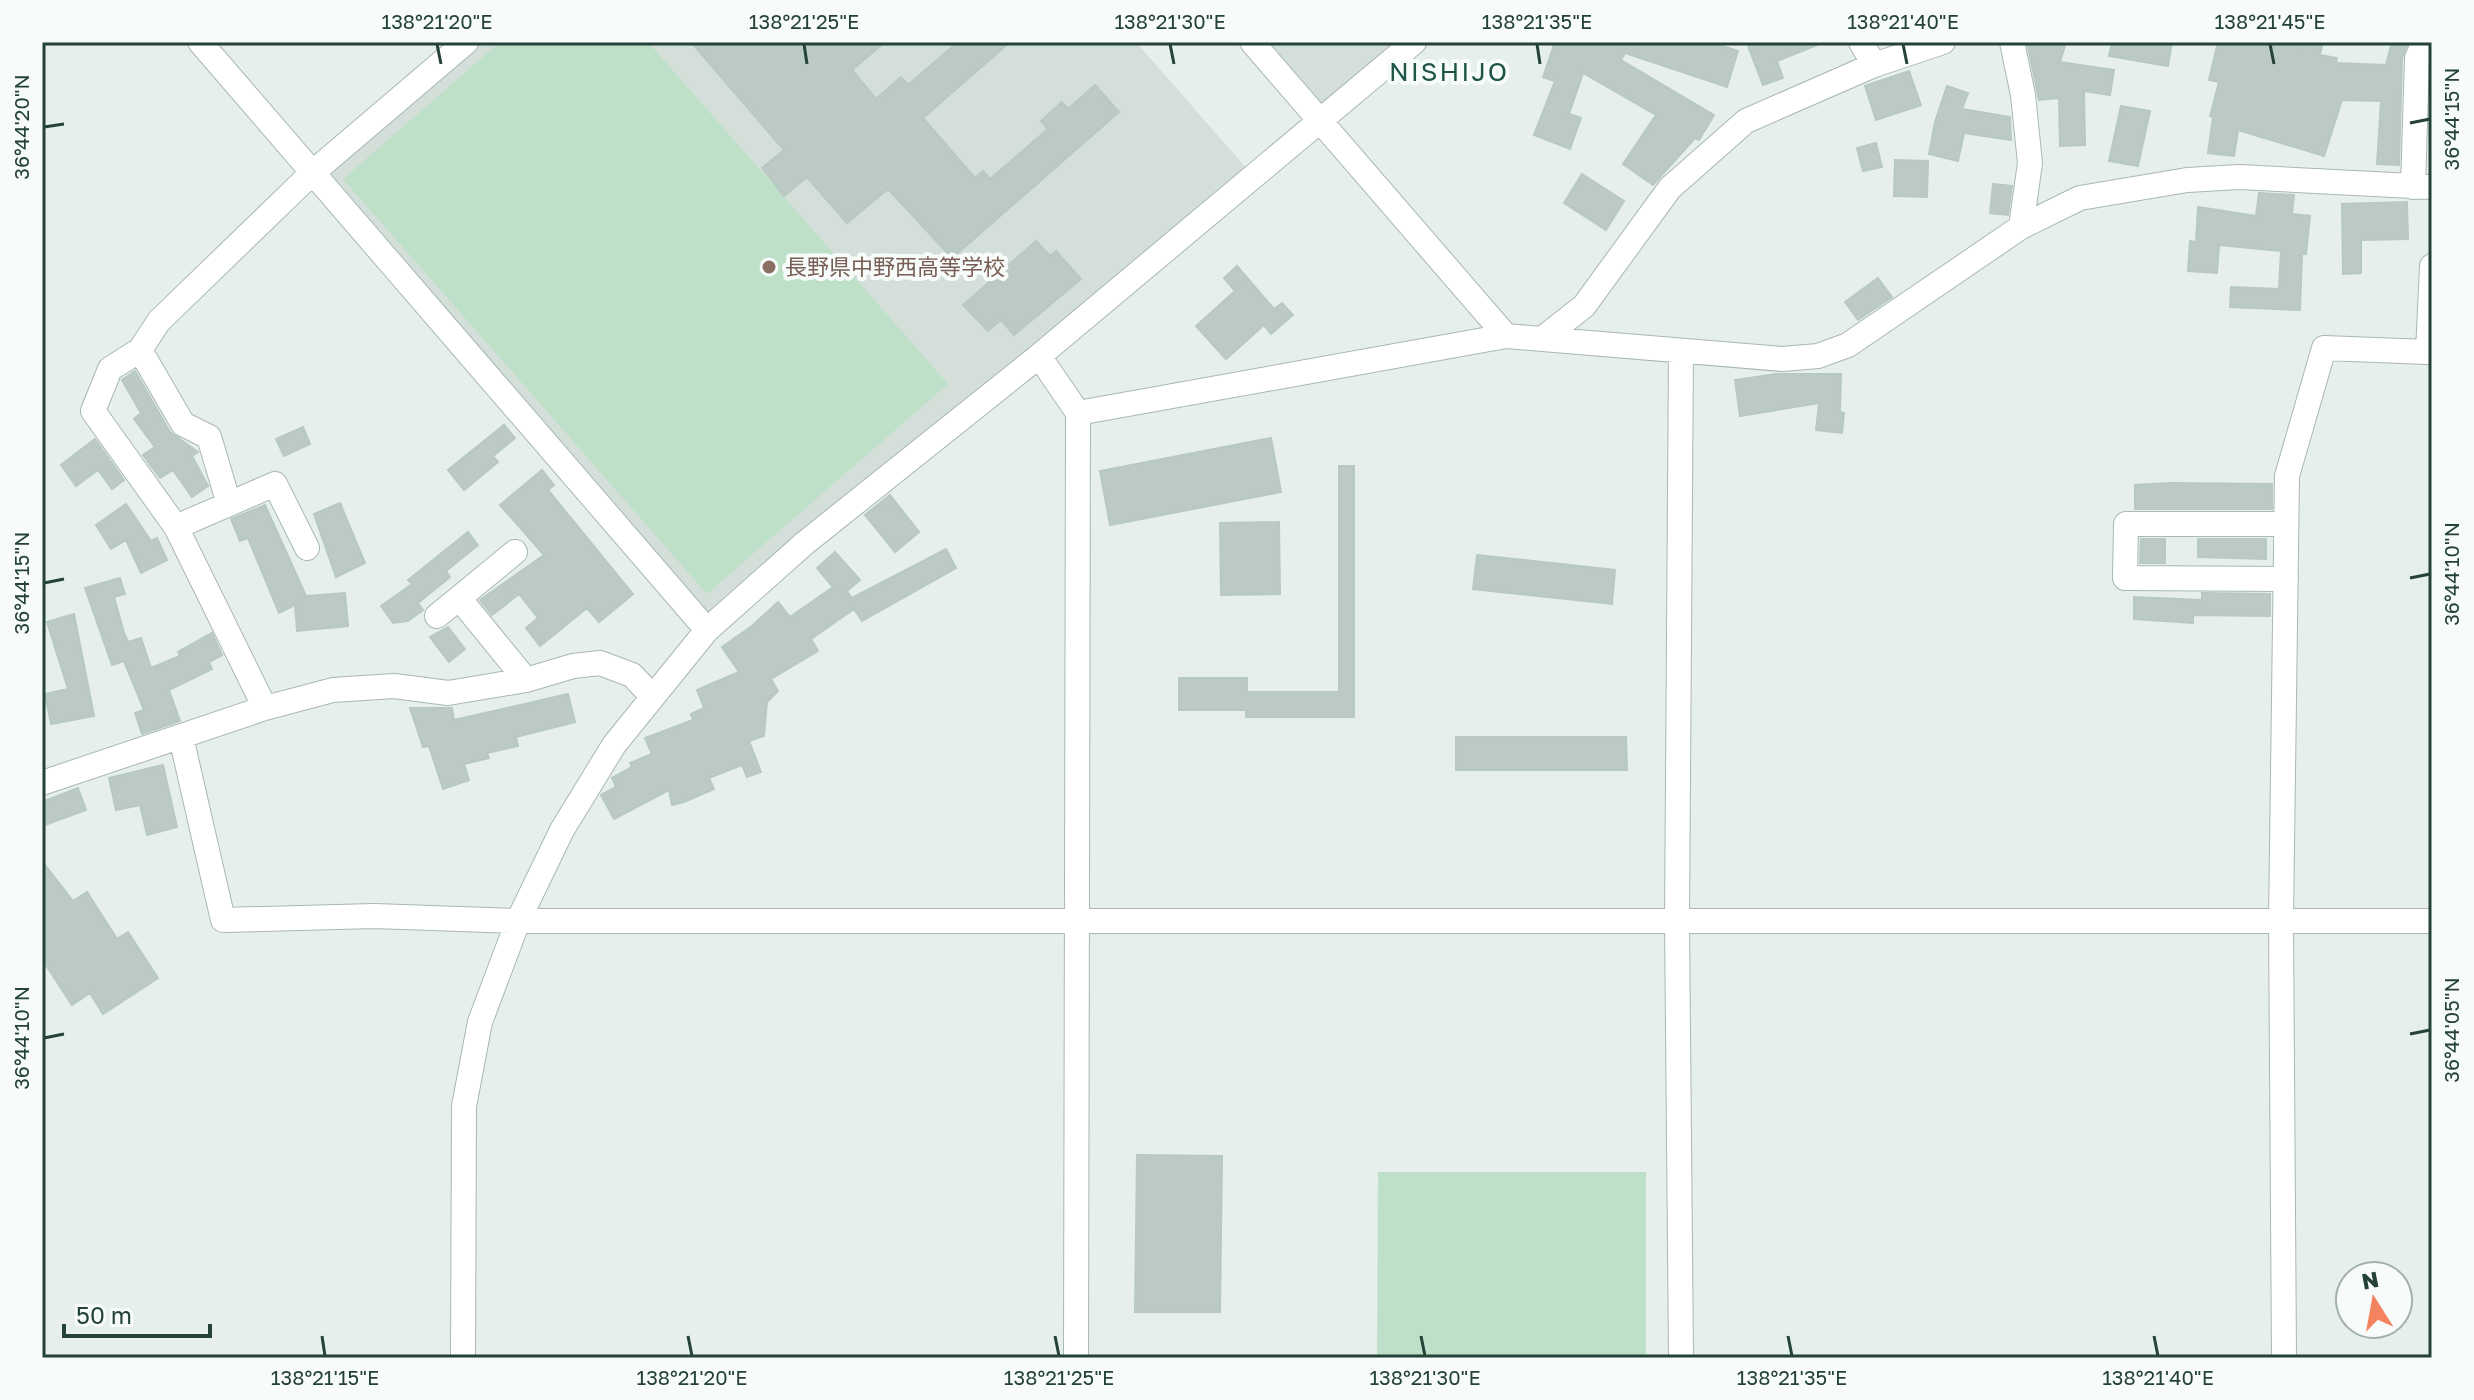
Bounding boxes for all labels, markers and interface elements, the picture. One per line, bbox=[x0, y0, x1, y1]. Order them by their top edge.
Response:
text: 138°21'20"E bbox=[381, 9, 493, 33]
text: 138°21'25"E bbox=[749, 9, 859, 33]
text: 138°21'30"E bbox=[1114, 9, 1226, 33]
text: 138°21'35"E bbox=[1482, 9, 1592, 33]
text: 138°21'40"E bbox=[1847, 9, 1959, 33]
text: 138°21'45"E bbox=[2215, 9, 2325, 33]
district label: NISHIJO bbox=[1389, 56, 1509, 87]
text: 36°44'15"N bbox=[2439, 68, 2463, 170]
text: 36°44'20"N bbox=[9, 74, 33, 180]
place label: 長野県中野西高等学校 bbox=[785, 253, 1005, 280]
marker: 長野県中野西高等学校 bbox=[760, 258, 778, 276]
text: 36°44'10"N bbox=[2439, 522, 2463, 626]
text: 36°44'15"N bbox=[9, 532, 33, 634]
text: 36°44'05"N bbox=[2439, 977, 2463, 1083]
text: 36°44'10"N bbox=[9, 986, 33, 1090]
north arrow bbox=[2334, 1260, 2414, 1340]
text: N bbox=[2359, 1265, 2381, 1295]
scale bar bbox=[64, 1288, 210, 1338]
text: 50 m bbox=[76, 1300, 132, 1329]
text: 138°21'15"E bbox=[271, 1365, 379, 1389]
text: 138°21'20"E bbox=[636, 1365, 748, 1389]
text: 138°21'25"E bbox=[1004, 1365, 1114, 1389]
text: 138°21'30"E bbox=[1369, 1365, 1481, 1389]
text: 138°21'35"E bbox=[1737, 1365, 1847, 1389]
text: 138°21'40"E bbox=[2102, 1365, 2214, 1389]

